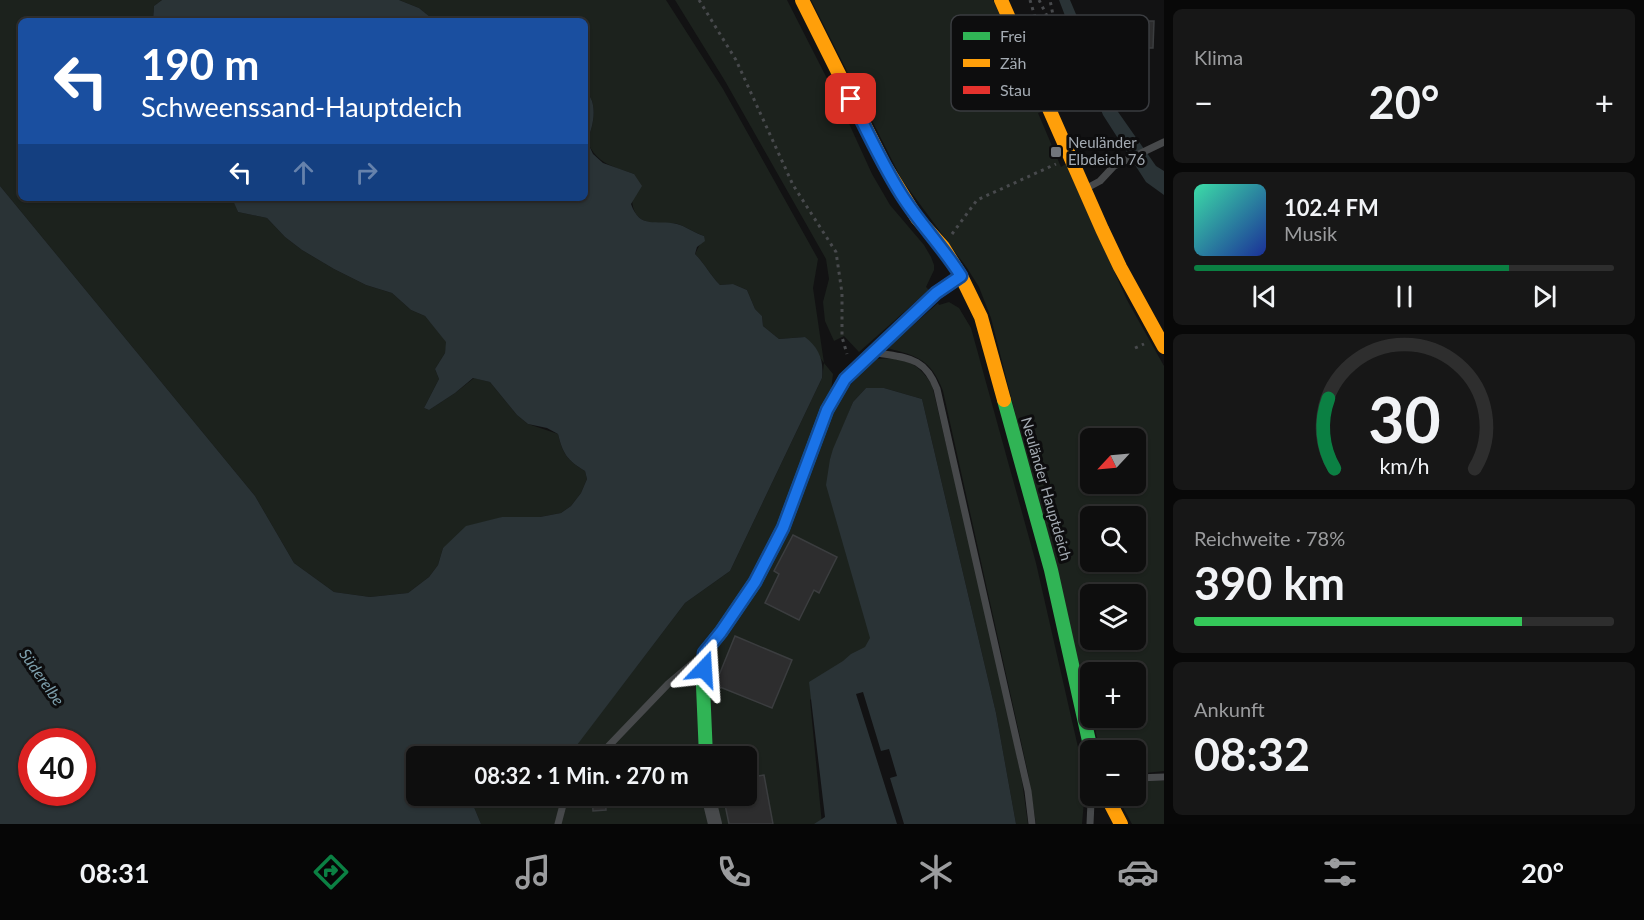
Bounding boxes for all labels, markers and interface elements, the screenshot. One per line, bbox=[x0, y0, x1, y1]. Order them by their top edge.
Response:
legend bbox=[951, 15, 1149, 111]
text: Frei bbox=[1000, 26, 1026, 45]
text: 190 m bbox=[141, 39, 259, 89]
icon: left bbox=[42, 42, 120, 120]
text: Klima bbox=[1194, 45, 1243, 69]
text: Zäh bbox=[1000, 53, 1026, 72]
pin bbox=[825, 73, 876, 124]
text: 20° bbox=[1369, 75, 1439, 129]
text: Stau bbox=[1000, 80, 1031, 99]
icon: arrive bbox=[834, 82, 867, 115]
text: − bbox=[1194, 82, 1213, 122]
text: + bbox=[1595, 82, 1614, 122]
text: Schweenssand-Hauptdeich bbox=[141, 90, 462, 123]
place label: Neuländer Elbdeich 76 bbox=[1068, 133, 1146, 168]
marker: Neuländer Elbdeich 76 bbox=[1049, 145, 1063, 159]
icon: left bbox=[224, 156, 257, 189]
icon: ahead bbox=[287, 156, 320, 189]
icon: right bbox=[350, 156, 383, 189]
text: 102.4 FM bbox=[1284, 194, 1379, 221]
text: Musik bbox=[1284, 221, 1337, 245]
icon: previous bbox=[1248, 280, 1281, 313]
icon: pause bbox=[1388, 280, 1421, 313]
icon: next bbox=[1528, 280, 1561, 313]
text: 30 bbox=[1368, 381, 1440, 456]
street label: Neuländer Hauptdeich bbox=[1018, 415, 1076, 563]
north arrow bbox=[1080, 428, 1146, 494]
map controls bbox=[1080, 428, 1146, 806]
text: km/h bbox=[1379, 453, 1429, 479]
button: search bbox=[1080, 506, 1146, 572]
text: Reichweite · 78% bbox=[1194, 526, 1345, 550]
text: 390 km bbox=[1194, 556, 1345, 610]
button: layers bbox=[1080, 584, 1146, 650]
position arrow bbox=[672, 637, 736, 701]
water label: Süderelbe bbox=[16, 645, 69, 709]
button: + bbox=[1080, 662, 1146, 728]
text: Ankunft bbox=[1194, 697, 1265, 721]
text: 08:32 bbox=[1194, 727, 1310, 781]
speed limit sign: 40 bbox=[18, 728, 96, 806]
button: − bbox=[1080, 740, 1146, 806]
text: 08:32 · 1 Min. · 270 m bbox=[474, 762, 689, 789]
icon: directions bbox=[310, 851, 352, 893]
icon: music bbox=[512, 851, 554, 893]
icon: phone bbox=[713, 851, 755, 893]
icon: climate bbox=[915, 851, 957, 893]
icon: car bbox=[1117, 851, 1159, 893]
icon: filters bbox=[1319, 851, 1361, 893]
text: 08:31 bbox=[80, 856, 150, 889]
text: 20° bbox=[1521, 856, 1564, 889]

